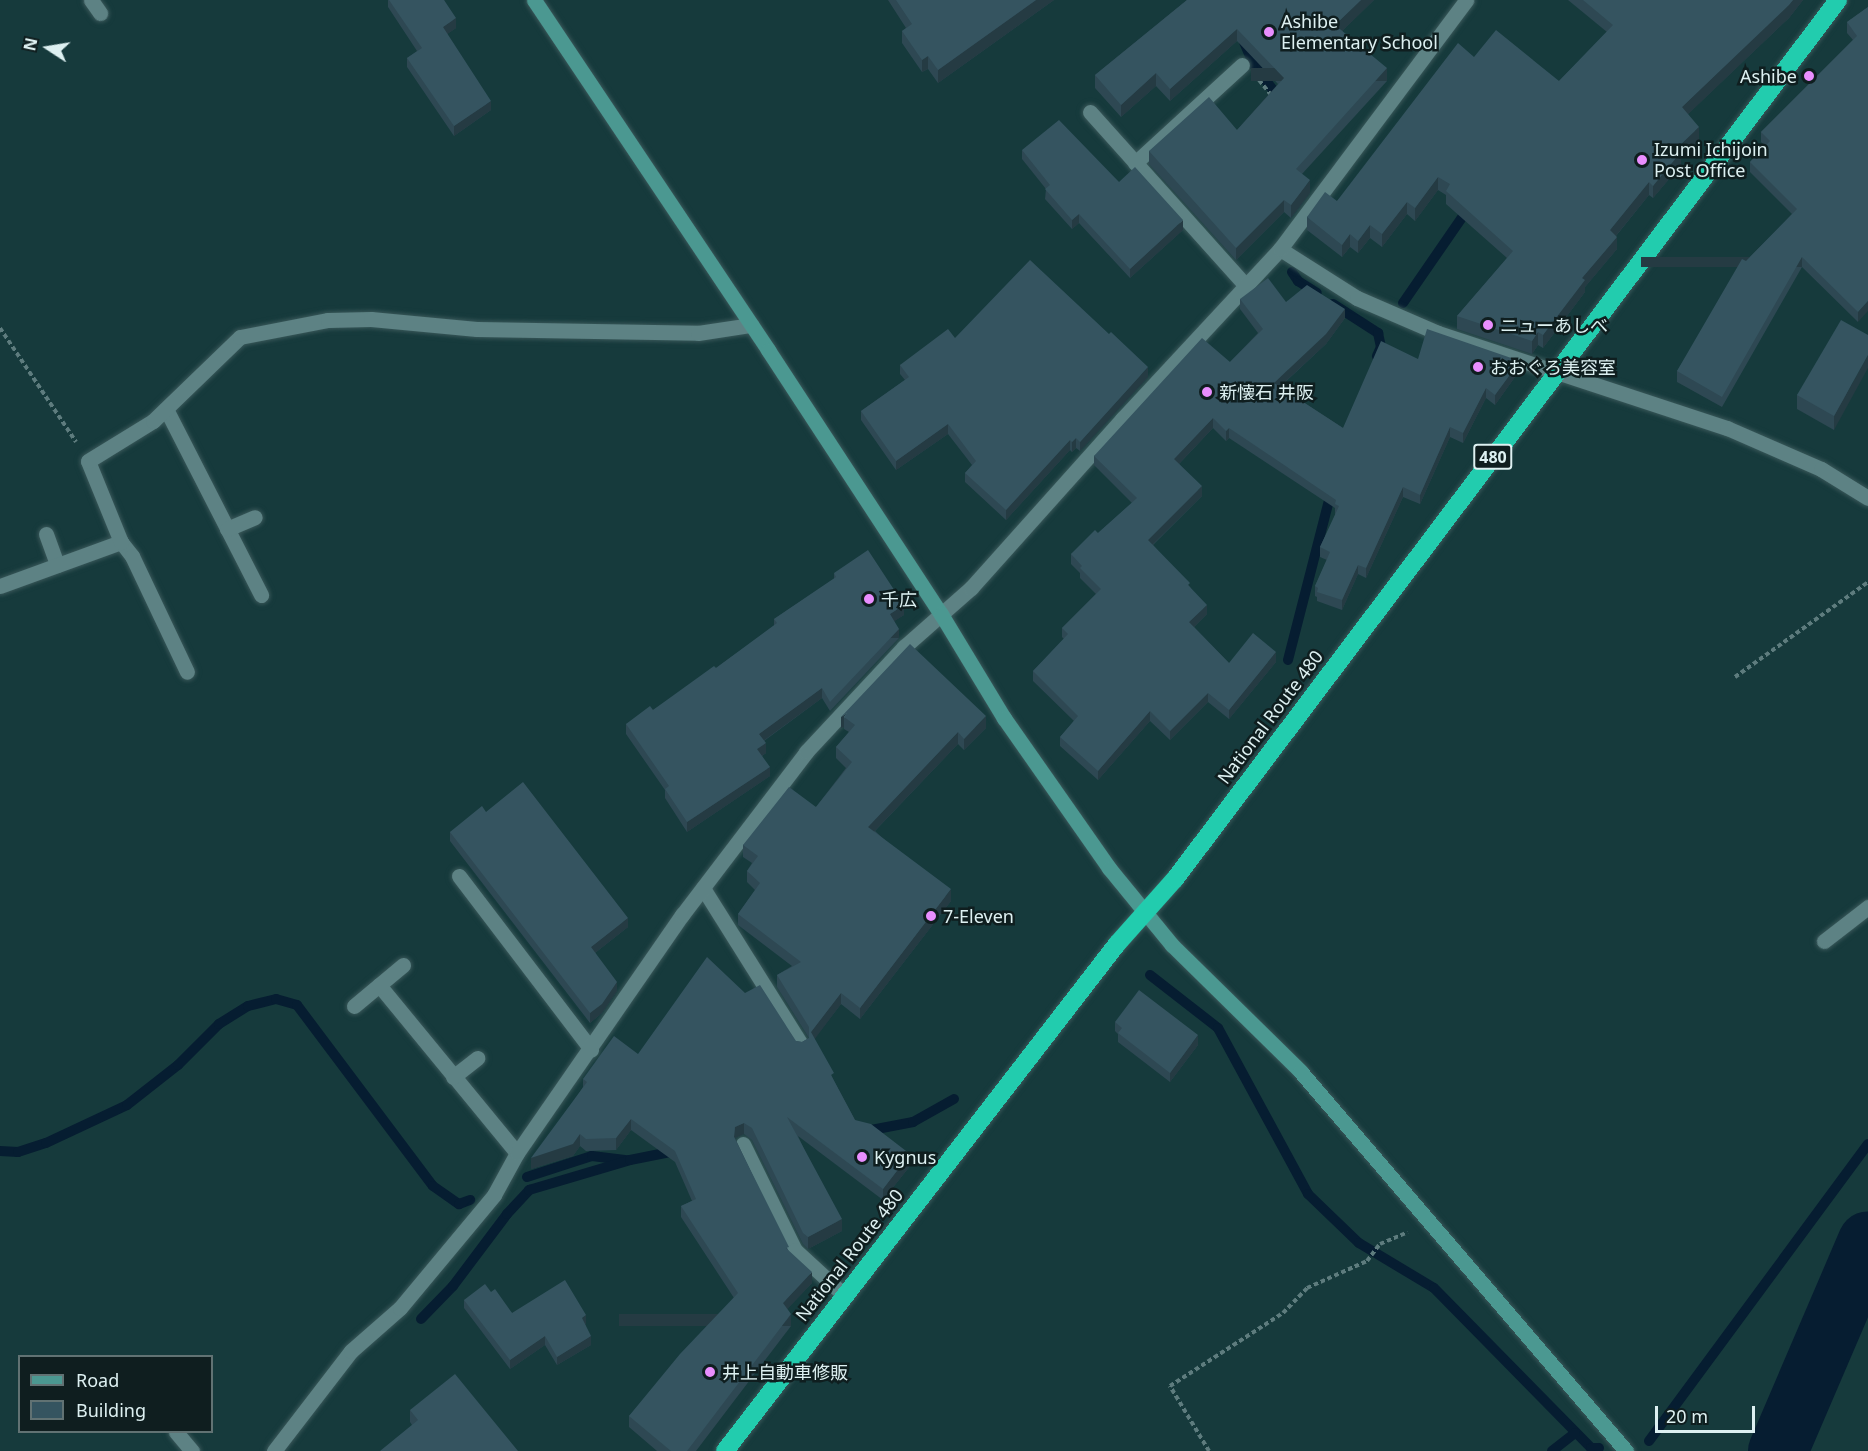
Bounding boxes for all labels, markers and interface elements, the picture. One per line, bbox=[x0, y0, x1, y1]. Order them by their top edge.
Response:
place label: Ashibe Elementary School bbox=[1281, 11, 1438, 54]
north arrow bbox=[18, 18, 78, 78]
marker: Ashibe Elementary School bbox=[1262, 25, 1276, 39]
text: N bbox=[18, 36, 43, 53]
place label: Ashibe bbox=[1740, 65, 1797, 87]
marker: Ashibe bbox=[1802, 69, 1816, 83]
place label: Izumi Ichijoin Post Office bbox=[1654, 139, 1768, 182]
marker: Izumi Ichijoin Post Office bbox=[1635, 153, 1649, 167]
place label: ニューあしべ bbox=[1500, 314, 1608, 336]
marker: ニューあしべ bbox=[1481, 318, 1495, 332]
place label: おおぐろ美容室 bbox=[1490, 356, 1616, 378]
marker: おおぐろ美容室 bbox=[1471, 360, 1485, 374]
place label: 新懐石 井阪 bbox=[1219, 381, 1314, 403]
marker: 新懐石 井阪 bbox=[1200, 385, 1214, 399]
road number: 480 bbox=[1472, 444, 1514, 470]
place label: 千広 bbox=[881, 588, 917, 610]
marker: 千広 bbox=[862, 592, 876, 606]
street label: National Route 480 bbox=[1213, 646, 1327, 788]
place label: 7-Eleven bbox=[943, 905, 1014, 927]
marker: 7-Eleven bbox=[924, 909, 938, 923]
place label: Kygnus bbox=[874, 1146, 936, 1168]
marker: Kygnus bbox=[855, 1150, 869, 1164]
street label: National Route 480 bbox=[791, 1185, 907, 1325]
legend bbox=[18, 1355, 213, 1433]
place label: 井上自動車修販 bbox=[722, 1361, 848, 1383]
marker: 井上自動車修販 bbox=[703, 1365, 717, 1379]
text: Road bbox=[76, 1368, 119, 1392]
scale bar bbox=[1658, 1394, 1758, 1432]
text: Building bbox=[76, 1398, 146, 1422]
text: 20 m bbox=[1666, 1404, 1708, 1428]

